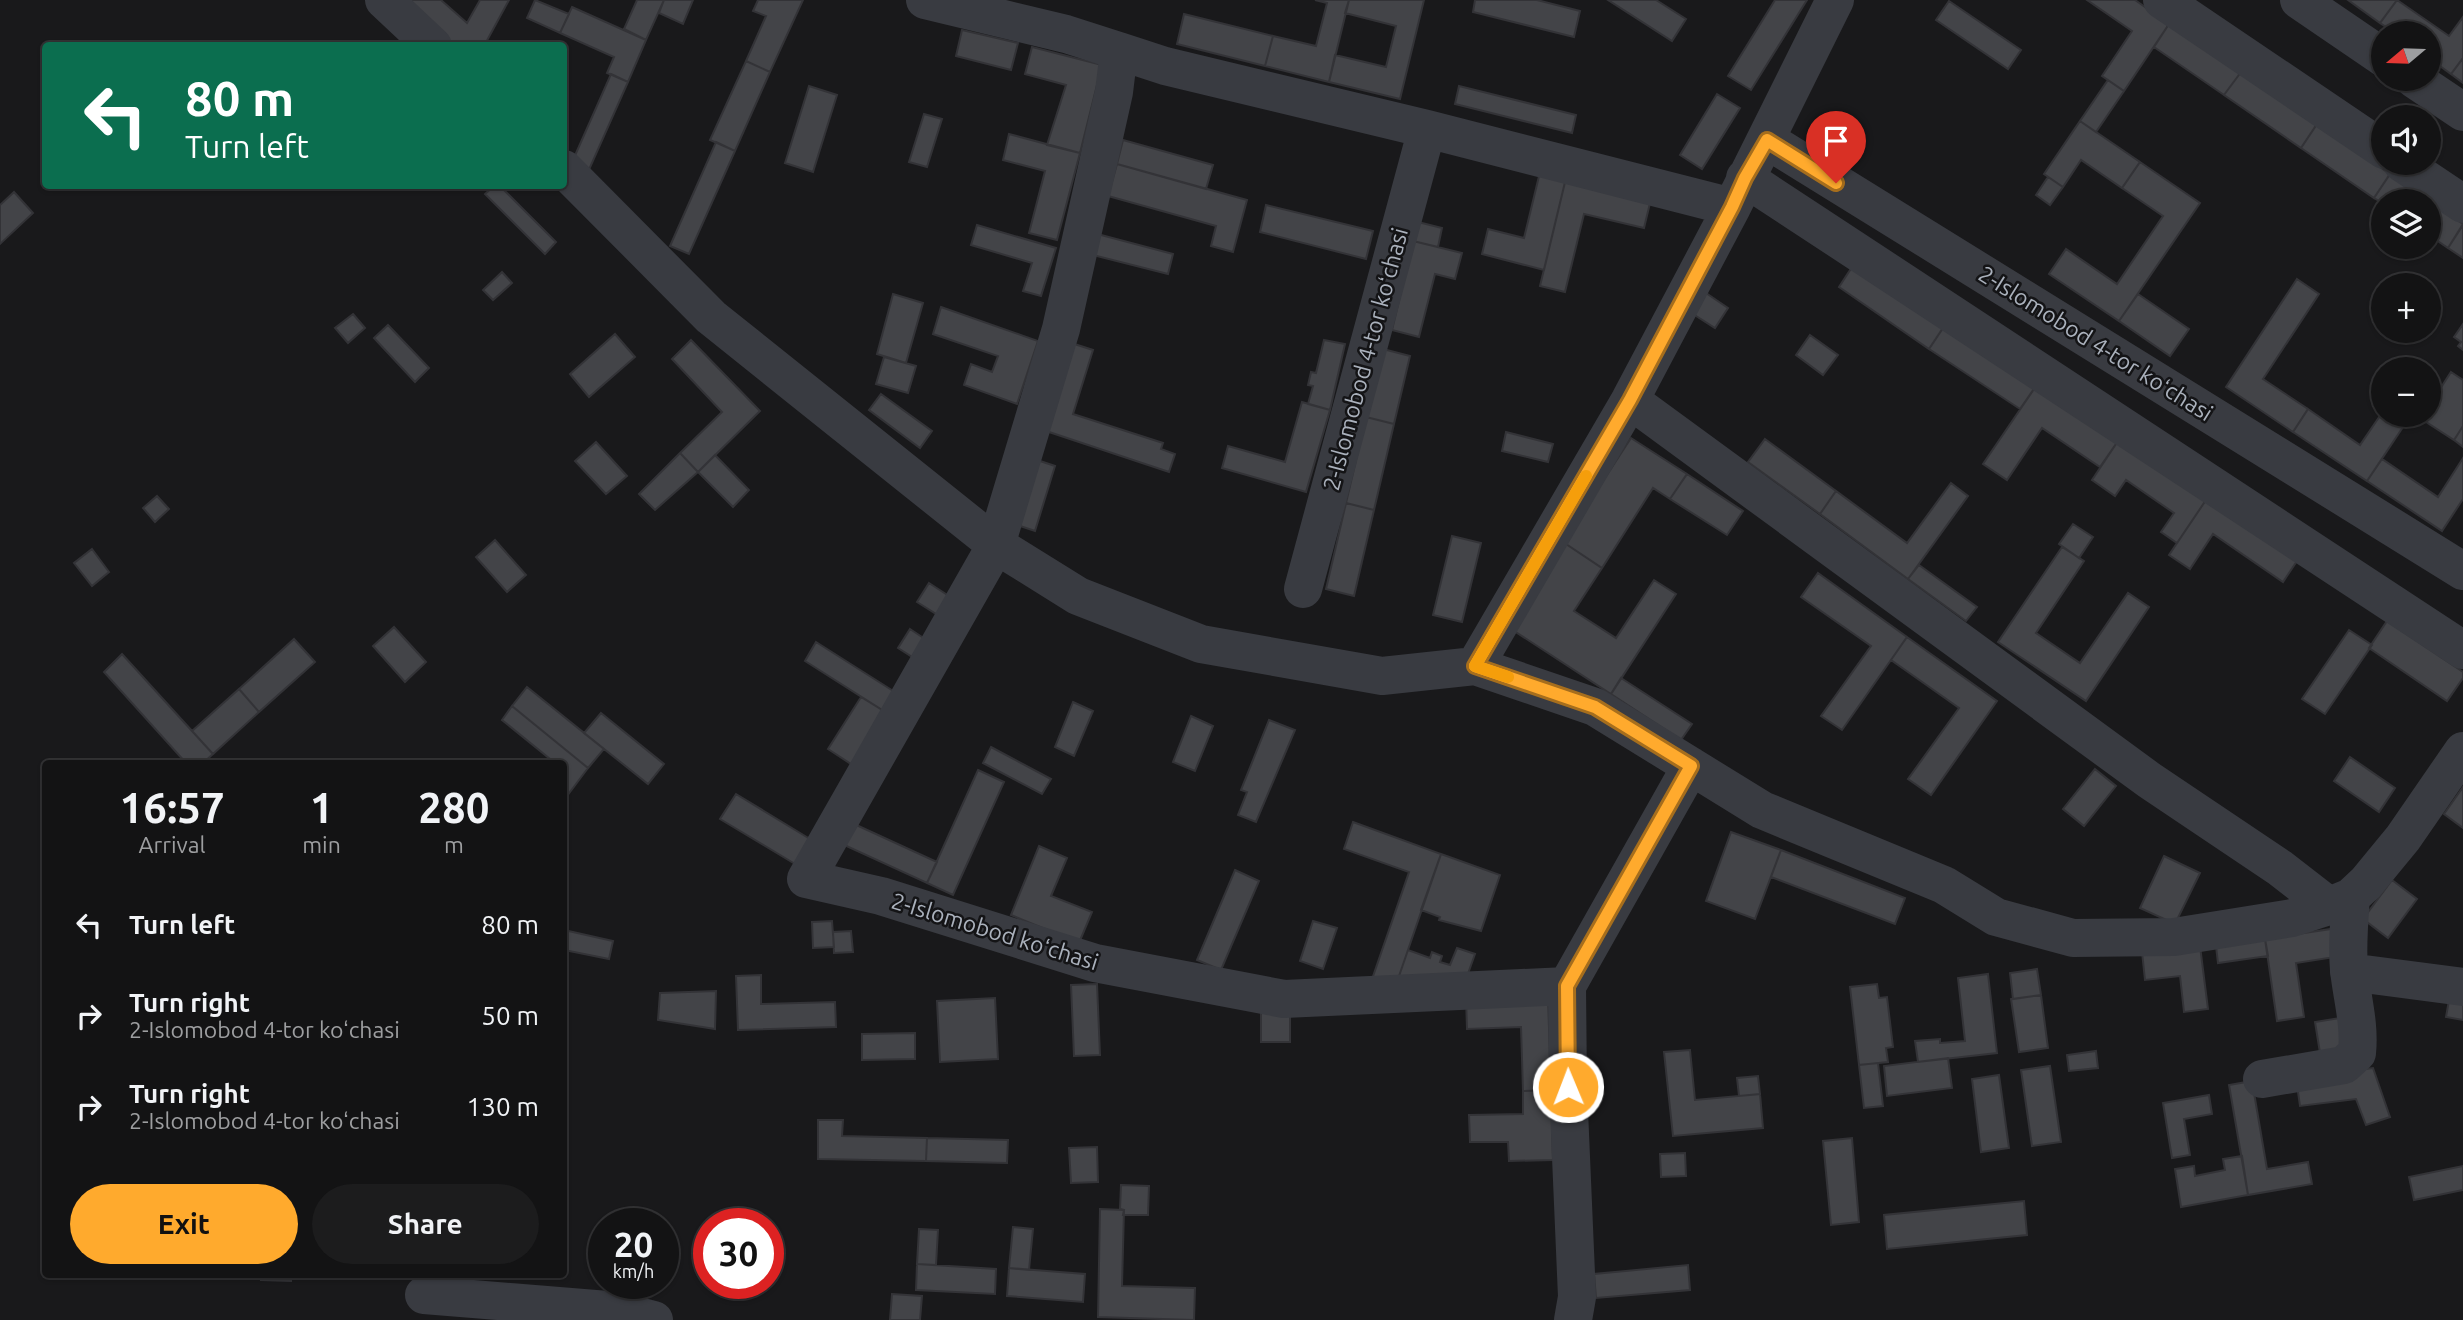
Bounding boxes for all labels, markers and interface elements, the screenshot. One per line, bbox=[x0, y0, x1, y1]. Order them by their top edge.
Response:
north arrow bbox=[2371, 21, 2441, 91]
map controls bbox=[2371, 21, 2441, 427]
icon: left bbox=[70, 70, 161, 161]
text: 80 m bbox=[185, 70, 294, 125]
button: sound bbox=[2371, 105, 2441, 175]
pin bbox=[1806, 111, 1866, 183]
icon: arrive bbox=[1817, 122, 1855, 160]
text: Turn left bbox=[185, 128, 309, 164]
button: layers bbox=[2371, 189, 2441, 259]
street label: 2-Islomobod 4-tor koʻchasi bbox=[1318, 225, 1412, 493]
street label: 2-Islomobod 4-tor koʻchasi bbox=[1975, 261, 2217, 425]
button: + bbox=[2371, 273, 2441, 343]
button: − bbox=[2371, 357, 2441, 427]
text: 16:57 bbox=[120, 784, 225, 831]
text: 1 bbox=[310, 784, 333, 831]
text: 280 bbox=[418, 784, 489, 831]
text: Arrival bbox=[139, 832, 206, 857]
text: min bbox=[302, 832, 341, 857]
text: m bbox=[444, 832, 464, 857]
street label: 2-Islomobod koʻchasi bbox=[889, 888, 1101, 974]
icon: left bbox=[70, 906, 108, 944]
text: Turn left bbox=[129, 910, 235, 939]
text: 80 m bbox=[481, 910, 539, 939]
text: Turn right bbox=[129, 988, 250, 1017]
icon: right bbox=[70, 997, 108, 1035]
text: 50 m bbox=[481, 1001, 539, 1030]
text: 2-Islomobod 4-tor koʻchasi bbox=[129, 1017, 400, 1042]
position arrow bbox=[1531, 1050, 1605, 1124]
text: Turn right bbox=[129, 1079, 250, 1108]
icon: right bbox=[70, 1088, 108, 1126]
text: 130 m bbox=[467, 1092, 539, 1121]
text: 2-Islomobod 4-tor koʻchasi bbox=[129, 1108, 400, 1133]
button: Exit bbox=[70, 1184, 298, 1264]
button: Share bbox=[312, 1184, 539, 1264]
speed limit sign: 30 bbox=[693, 1208, 784, 1299]
text: 20 bbox=[614, 1224, 653, 1264]
text: km/h bbox=[613, 1261, 654, 1281]

